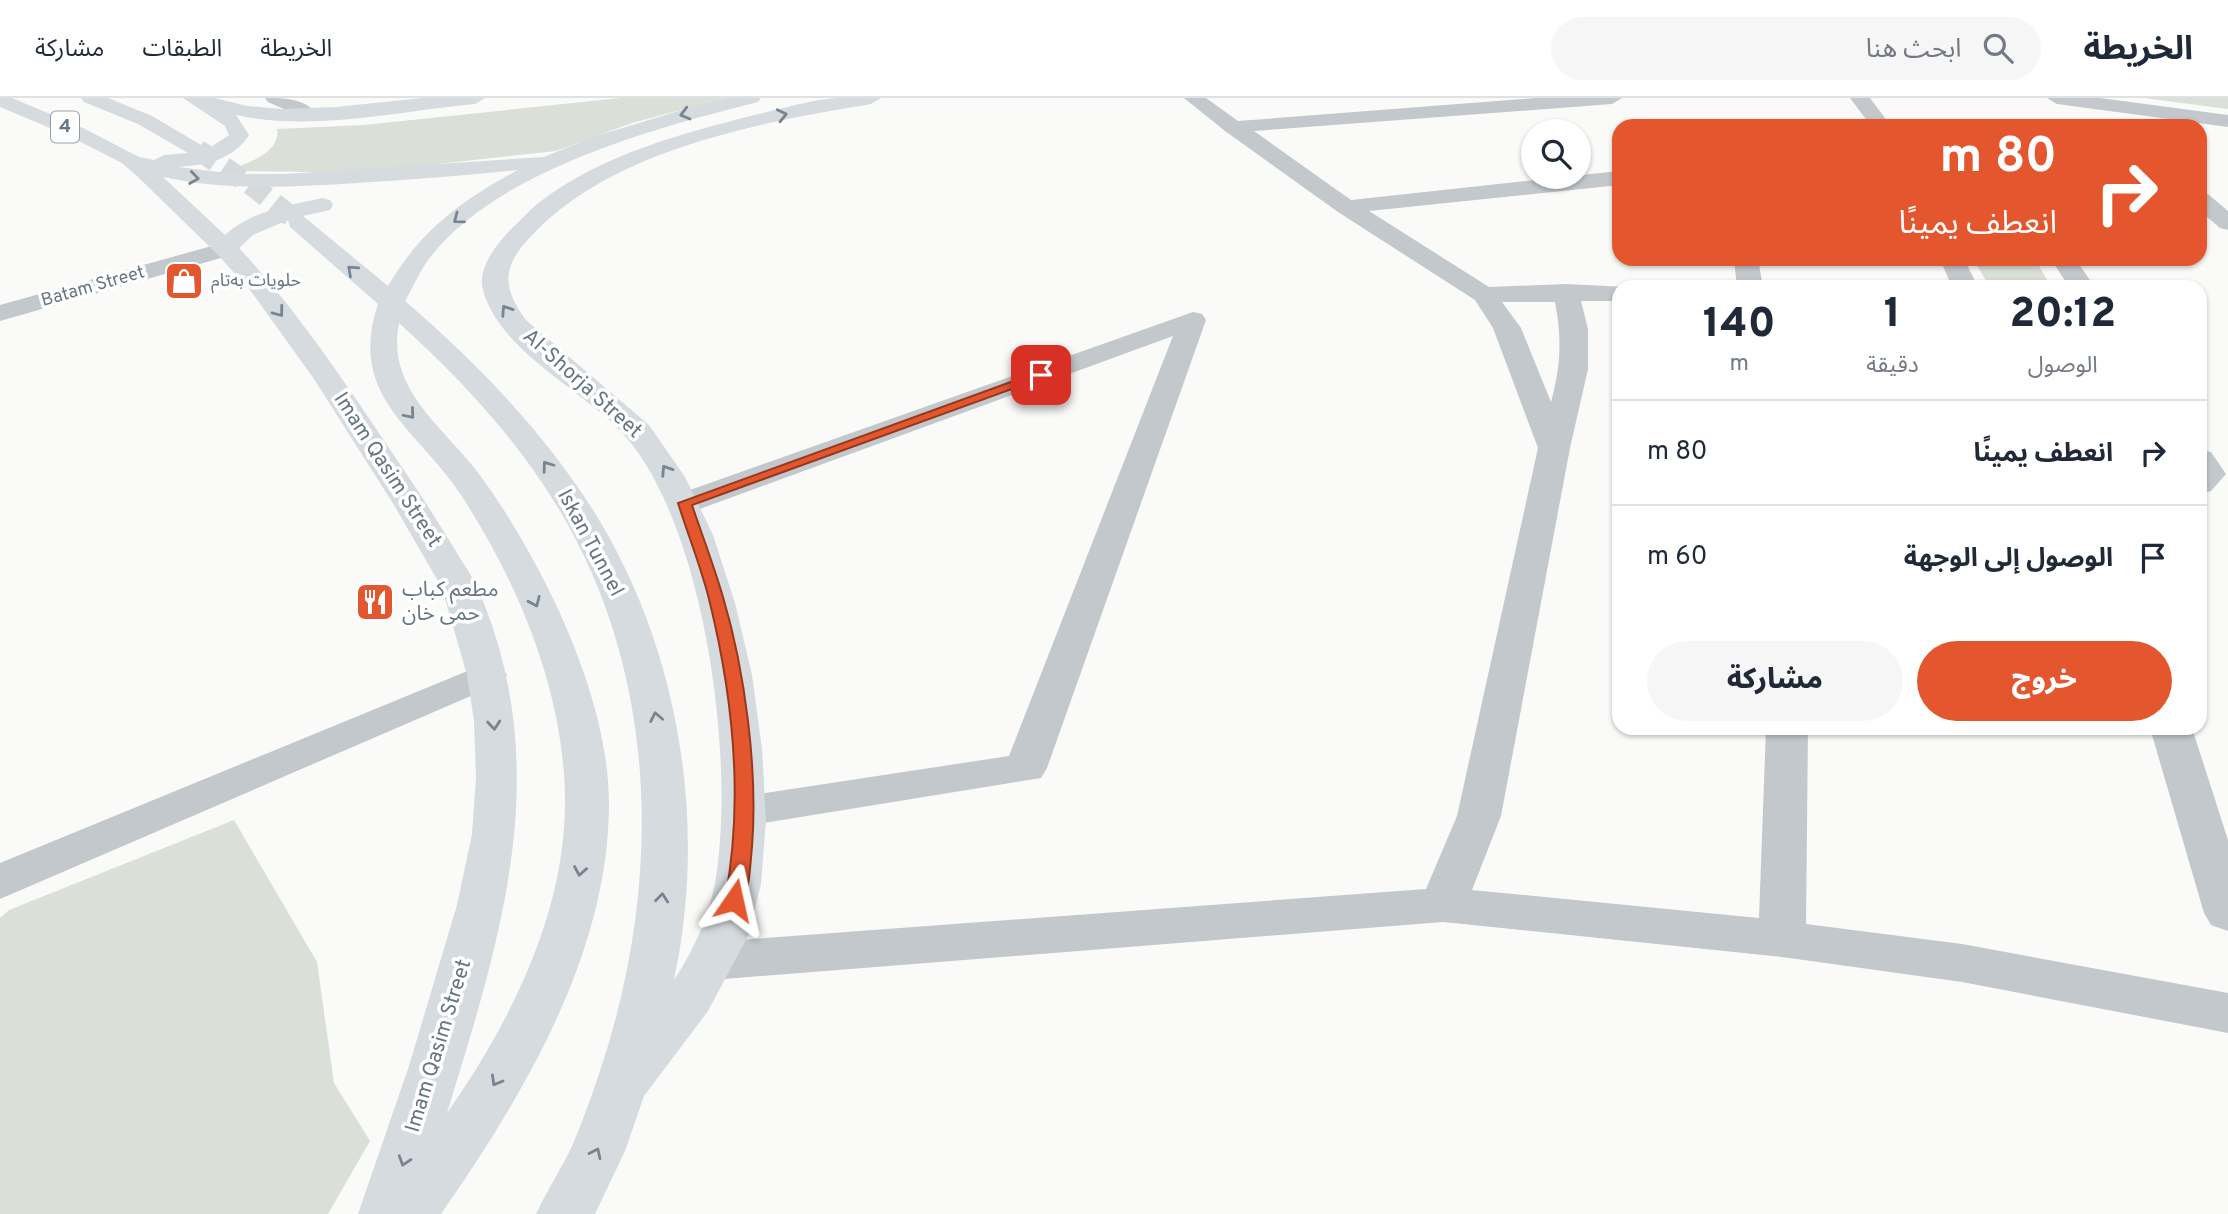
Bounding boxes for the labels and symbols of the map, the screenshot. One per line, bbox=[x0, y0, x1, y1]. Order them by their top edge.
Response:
one-way arrow bbox=[679, 106, 691, 120]
one-way arrow bbox=[776, 109, 788, 123]
road number: 4 bbox=[51, 112, 79, 142]
one-way arrow bbox=[188, 170, 200, 185]
one-way arrow bbox=[453, 211, 465, 223]
shop icon: حلویات بەتام bbox=[163, 260, 205, 302]
street label: Batam Street bbox=[39, 261, 147, 313]
one-way arrow bbox=[348, 266, 361, 278]
place label: حلویات بەتام bbox=[211, 270, 301, 294]
one-way arrow bbox=[271, 304, 284, 317]
one-way arrow bbox=[501, 305, 514, 318]
street label: Al-Shorja Street bbox=[517, 323, 647, 445]
pin bbox=[1011, 345, 1071, 405]
street label: Imam Qasim Street bbox=[327, 387, 447, 553]
one-way arrow bbox=[402, 406, 414, 419]
one-way arrow bbox=[543, 461, 555, 474]
one-way arrow bbox=[661, 464, 674, 477]
street label: Iskan Tunnel bbox=[550, 485, 630, 601]
place label: مطعم كباب حمى خان bbox=[402, 577, 498, 628]
restaurant icon: مطعم كباب حمى خان bbox=[354, 581, 396, 623]
one-way arrow bbox=[527, 595, 541, 607]
one-way arrow bbox=[649, 711, 664, 723]
one-way arrow bbox=[486, 720, 501, 731]
position arrow bbox=[697, 863, 771, 937]
one-way arrow bbox=[573, 865, 588, 877]
one-way arrow bbox=[654, 892, 669, 904]
street label: Imam Qasim Street bbox=[400, 956, 478, 1136]
one-way arrow bbox=[491, 1073, 504, 1086]
one-way arrow bbox=[587, 1148, 601, 1160]
one-way arrow bbox=[398, 1154, 412, 1166]

